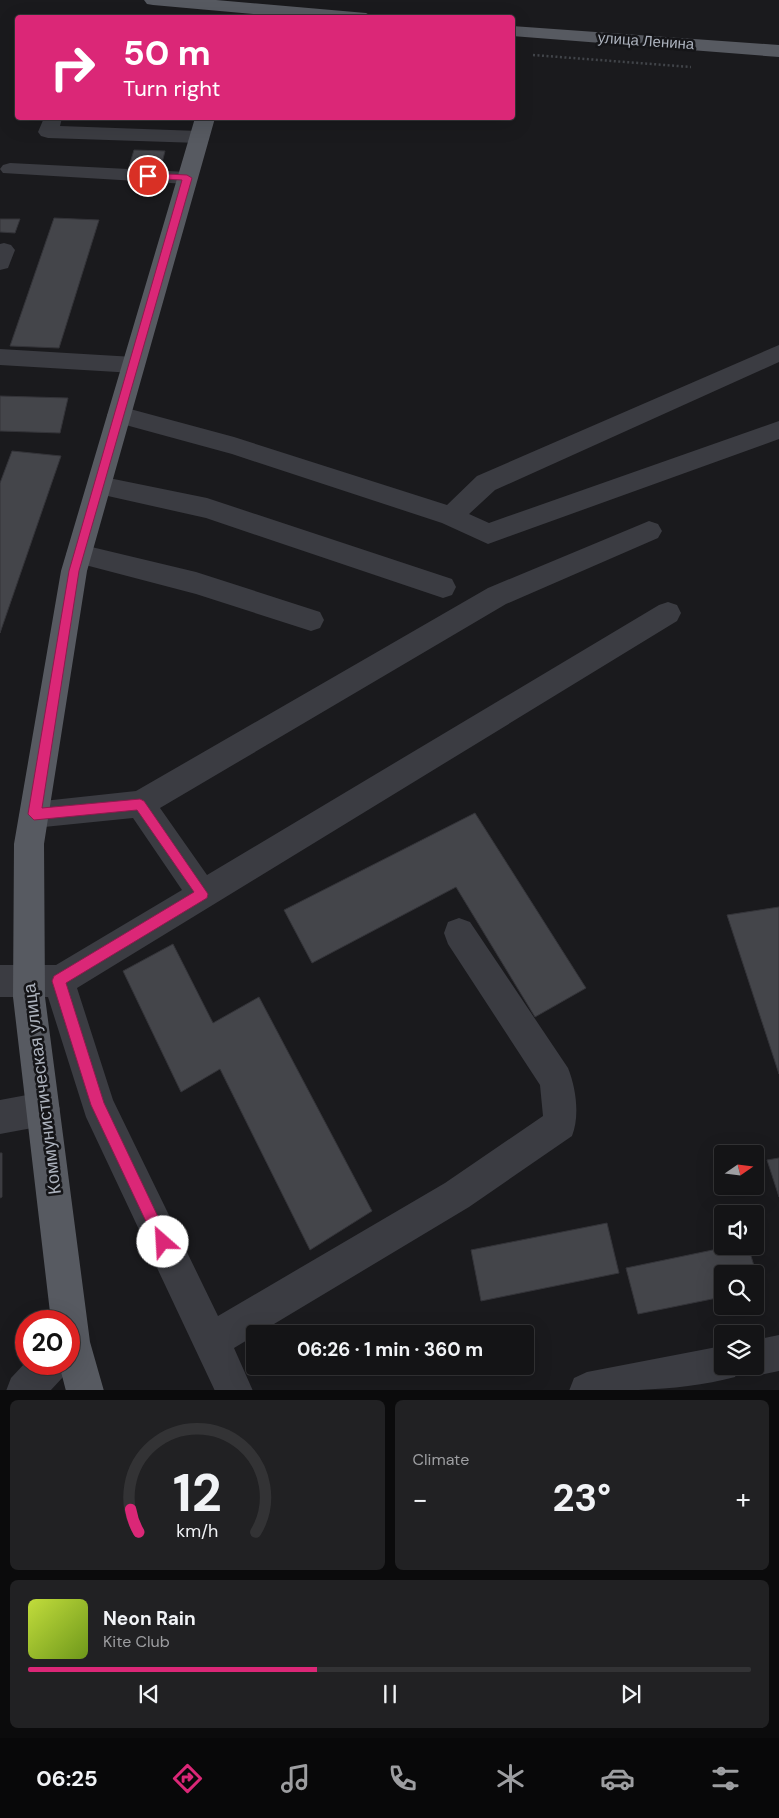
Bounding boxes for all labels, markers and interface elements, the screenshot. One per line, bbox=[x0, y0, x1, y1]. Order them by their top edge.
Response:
street label: улица Ленина bbox=[597, 28, 696, 54]
text: 50 m bbox=[123, 30, 211, 76]
icon: right bbox=[40, 35, 105, 100]
text: Turn right bbox=[123, 74, 220, 103]
pin bbox=[127, 155, 169, 197]
icon: arrive bbox=[134, 162, 162, 190]
street label: Коммунистическая улица bbox=[17, 981, 67, 1196]
north arrow bbox=[714, 1145, 764, 1195]
map controls bbox=[714, 1145, 764, 1375]
button: sound bbox=[714, 1205, 764, 1255]
position arrow bbox=[136, 1215, 188, 1267]
button: search bbox=[714, 1265, 764, 1315]
speed limit sign: 20 bbox=[15, 1310, 80, 1375]
button: layers bbox=[714, 1325, 764, 1375]
text: 06:26 · 1 min · 360 m bbox=[297, 1337, 483, 1362]
text: Climate bbox=[413, 1449, 469, 1470]
text: 12 bbox=[173, 1459, 222, 1527]
text: 23° bbox=[552, 1473, 611, 1523]
text: − bbox=[413, 1481, 428, 1518]
text: + bbox=[736, 1481, 751, 1518]
text: km/h bbox=[176, 1519, 218, 1543]
text: Neon Rain bbox=[103, 1606, 196, 1631]
text: Kite Club bbox=[103, 1631, 170, 1652]
icon: previous bbox=[135, 1680, 163, 1708]
icon: pause bbox=[376, 1680, 404, 1708]
icon: next bbox=[617, 1680, 645, 1708]
icon: directions bbox=[170, 1761, 205, 1796]
icon: music bbox=[278, 1761, 313, 1796]
icon: phone bbox=[385, 1761, 420, 1796]
icon: climate bbox=[493, 1761, 528, 1796]
icon: car bbox=[600, 1761, 635, 1796]
icon: filters bbox=[708, 1761, 743, 1796]
text: 06:25 bbox=[36, 1764, 98, 1793]

